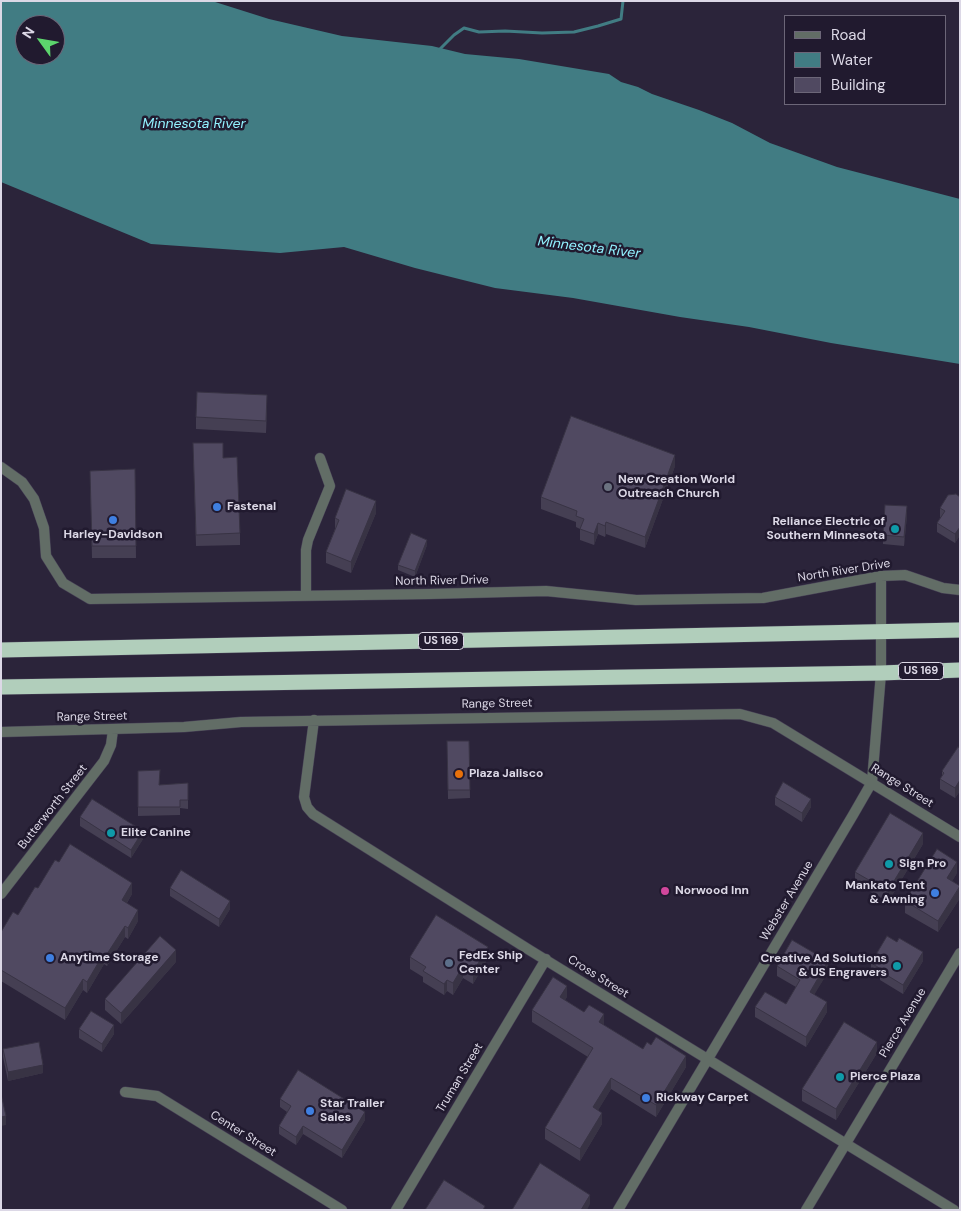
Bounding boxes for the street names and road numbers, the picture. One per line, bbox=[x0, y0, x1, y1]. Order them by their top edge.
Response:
street label: North River Drive bbox=[797, 557, 891, 585]
street label: North River Drive bbox=[395, 573, 489, 589]
road number: US 169 bbox=[418, 632, 464, 649]
road number: US 169 bbox=[898, 662, 944, 679]
street label: Range Street bbox=[461, 696, 533, 712]
street label: Range Street bbox=[56, 709, 128, 725]
street label: Range Street bbox=[868, 761, 936, 811]
street label: Butterworth Street bbox=[15, 762, 91, 852]
street label: Webster Avenue bbox=[757, 858, 817, 944]
street label: Cross Street bbox=[565, 953, 631, 1001]
street label: Pierce Avenue bbox=[877, 986, 929, 1060]
street label: Truman Street bbox=[434, 1041, 486, 1115]
street label: Center Street bbox=[207, 1108, 279, 1160]

